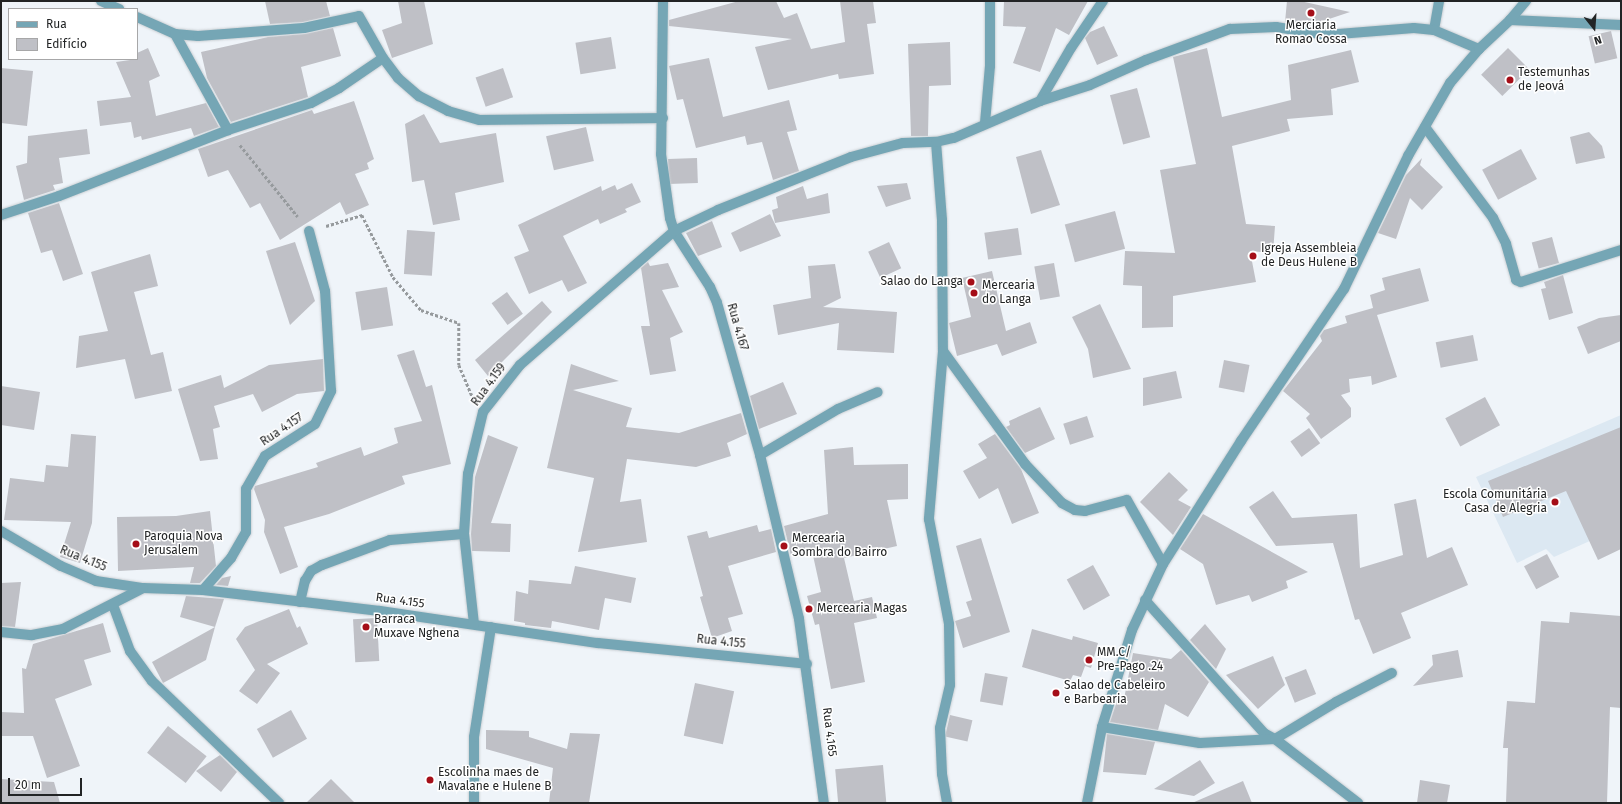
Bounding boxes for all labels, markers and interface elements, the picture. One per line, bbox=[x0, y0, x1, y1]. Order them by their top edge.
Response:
legend bbox=[8, 8, 138, 60]
marker: Merciaria Romao Cossa bbox=[1306, 8, 1316, 18]
north arrow bbox=[1574, 8, 1614, 48]
text: Rua bbox=[46, 17, 67, 31]
place label: Merciaria Romao Cossa bbox=[1275, 19, 1347, 47]
text: N bbox=[1592, 33, 1603, 47]
text: Edifício bbox=[46, 37, 87, 51]
place label: Testemunhas de Jeová bbox=[1518, 66, 1590, 94]
marker: Testemunhas de Jeová bbox=[1505, 75, 1515, 85]
place label: Igreja Assembleia de Deus Hulene B bbox=[1261, 242, 1357, 270]
marker: Igreja Assembleia de Deus Hulene B bbox=[1248, 251, 1258, 261]
place label: Salao do Langa bbox=[881, 275, 963, 289]
marker: Salao do Langa bbox=[966, 277, 976, 287]
place label: Mercearia do Langa bbox=[982, 279, 1035, 307]
marker: Mercearia do Langa bbox=[969, 288, 979, 298]
street label: Rua 4.167 bbox=[723, 302, 751, 352]
street label: Rua 4.159 bbox=[469, 361, 509, 409]
street label: Rua 4.157 bbox=[258, 411, 306, 449]
place label: Escola Comunitária Casa de Alegria bbox=[1443, 488, 1547, 516]
marker: Escola Comunitária Casa de Alegria bbox=[1550, 497, 1560, 507]
place label: Paroquia Nova Jerusalem bbox=[144, 530, 223, 558]
place label: Mercearia Sombra do Bairro bbox=[792, 532, 887, 560]
marker: Paroquia Nova Jerusalem bbox=[131, 539, 141, 549]
marker: Mercearia Sombra do Bairro bbox=[779, 541, 789, 551]
street label: Rua 4.155 bbox=[58, 543, 108, 575]
street label: Rua 4.155 bbox=[375, 590, 425, 612]
place label: Mercearia Magas bbox=[817, 602, 907, 616]
marker: Mercearia Magas bbox=[804, 604, 814, 614]
place label: Barraca Muxave Nghena bbox=[374, 613, 459, 641]
marker: Barraca Muxave Nghena bbox=[361, 622, 371, 632]
street label: Rua 4.155 bbox=[696, 632, 746, 652]
place label: MM.C/ Pre-Pago .24 bbox=[1097, 646, 1163, 674]
marker: MM.C/ Pre-Pago .24 bbox=[1084, 655, 1094, 665]
place label: Salao de Cabeleiro e Barbearia bbox=[1064, 679, 1165, 707]
marker: Salao de Cabeleiro e Barbearia bbox=[1051, 688, 1061, 698]
street label: Rua 4.165 bbox=[819, 707, 839, 757]
place label: Escolinha maes de Mavalane e Hulene B bbox=[438, 766, 551, 794]
scale bar bbox=[10, 770, 84, 796]
marker: Escolinha maes de Mavalane e Hulene B bbox=[425, 775, 435, 785]
text: 20 m bbox=[15, 778, 41, 792]

